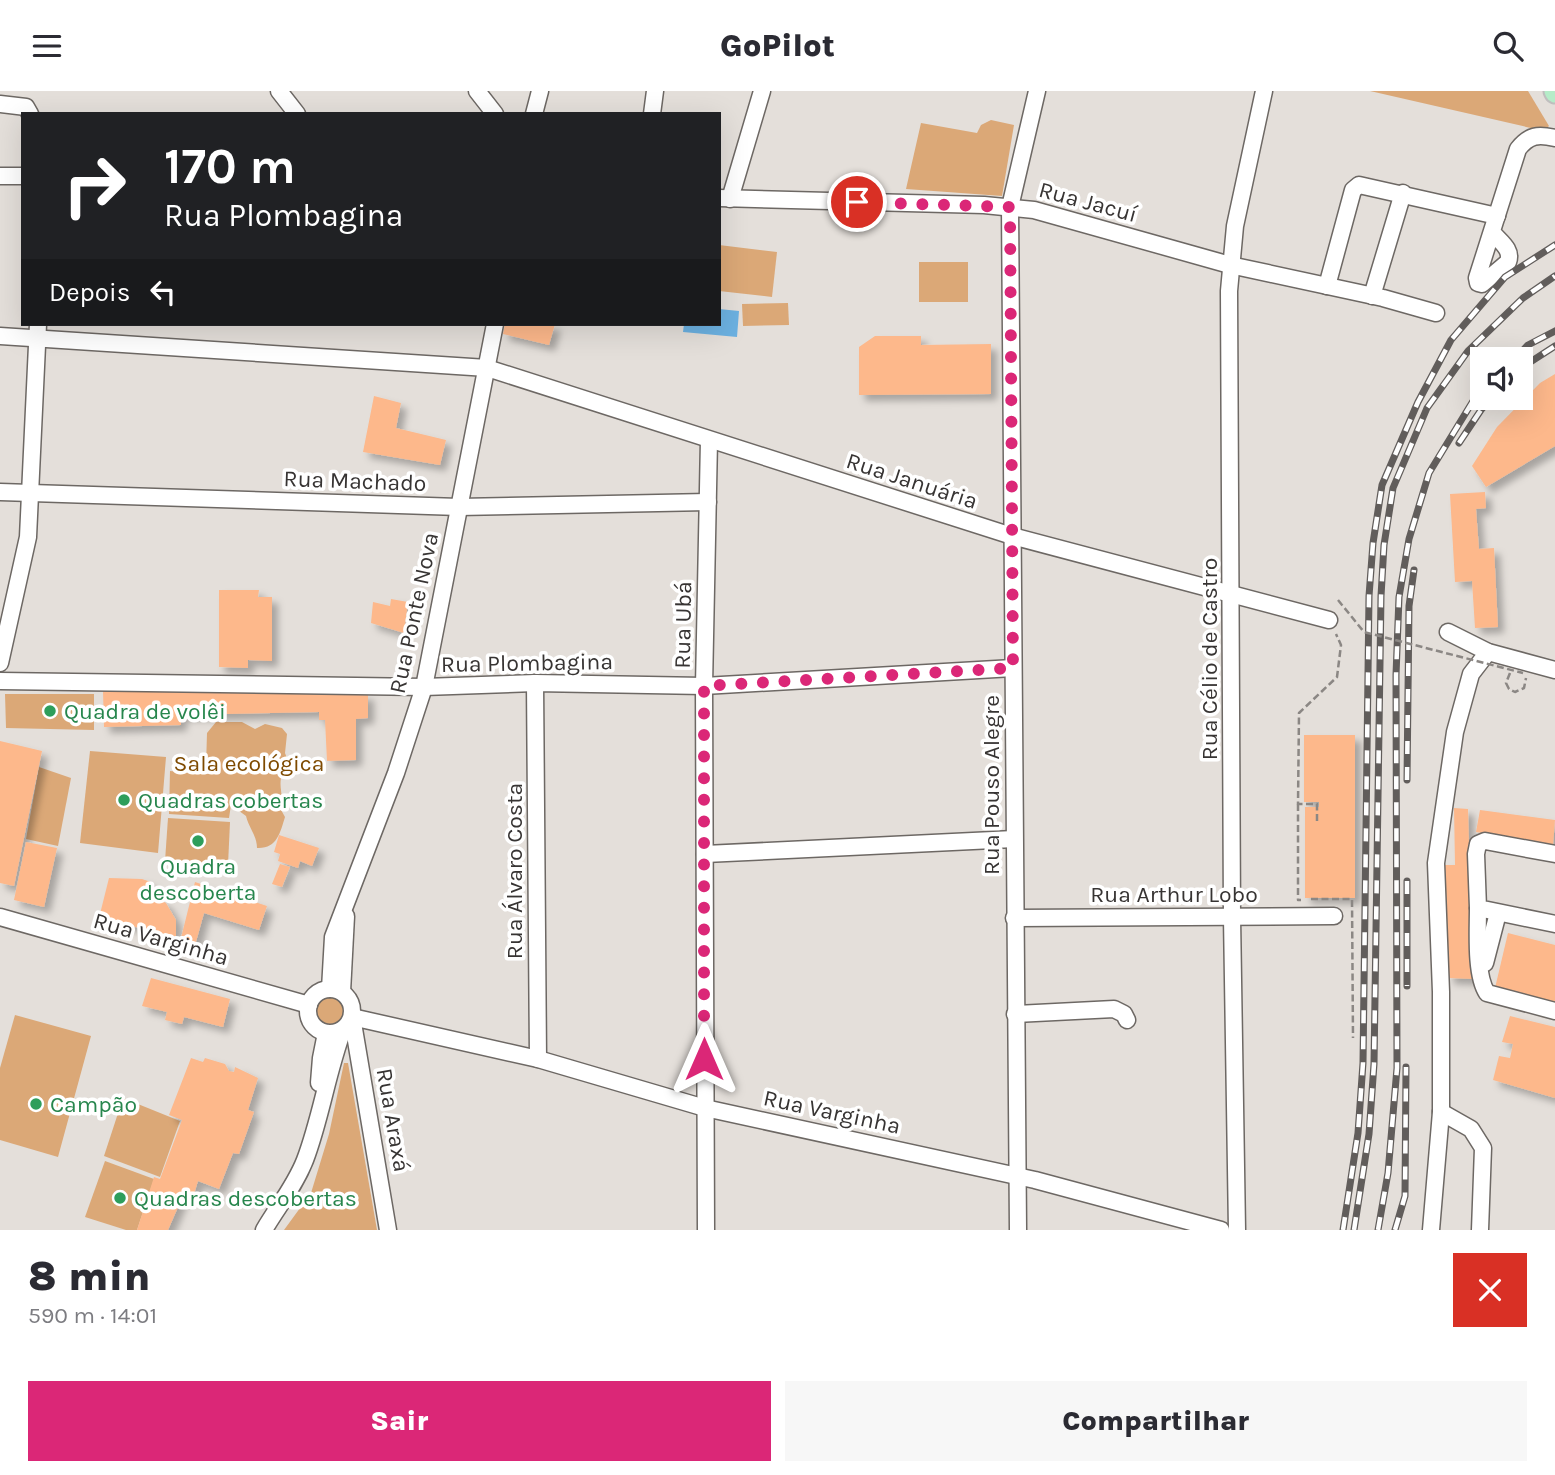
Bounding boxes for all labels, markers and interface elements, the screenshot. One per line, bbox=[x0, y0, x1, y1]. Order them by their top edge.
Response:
icon: menu bbox=[28, 27, 66, 65]
text: GoPilot bbox=[720, 27, 835, 64]
icon: search bbox=[1489, 27, 1527, 65]
text: 170 m bbox=[164, 138, 296, 195]
icon: right bbox=[49, 140, 140, 231]
pin bbox=[827, 172, 887, 232]
street label: Rua Jacuí bbox=[1036, 176, 1140, 228]
icon: arrive bbox=[838, 183, 876, 221]
text: Rua Plombagina bbox=[164, 197, 403, 234]
icon: left bbox=[144, 273, 182, 311]
text: Depois bbox=[49, 277, 130, 308]
map controls bbox=[1470, 347, 1533, 410]
button: sound bbox=[1470, 347, 1533, 410]
street label: Rua Januária bbox=[843, 447, 981, 515]
street label: Rua Machado bbox=[283, 465, 427, 497]
street label: Rua Ponte Nova bbox=[384, 530, 444, 696]
street label: Rua Célio de Castro bbox=[1196, 558, 1223, 760]
street label: Rua Ubá bbox=[669, 581, 697, 669]
street label: Rua Plombagina bbox=[441, 648, 613, 678]
street label: Rua Pouso Alegre bbox=[978, 695, 1005, 875]
place label: Quadra de volêi bbox=[64, 698, 226, 725]
marker: Quadra de volêi bbox=[42, 703, 58, 719]
park label: Sala ecológica bbox=[174, 750, 324, 777]
street label: Rua Álvaro Costa bbox=[501, 783, 528, 959]
place label: Quadras cobertas bbox=[138, 787, 323, 814]
marker: Quadras cobertas bbox=[116, 792, 132, 808]
marker: Quadra descoberta bbox=[190, 833, 206, 849]
place label: Quadra descoberta bbox=[139, 853, 257, 906]
street label: Rua Arthur Lobo bbox=[1090, 881, 1258, 908]
street label: Rua Varginha bbox=[90, 907, 232, 971]
position arrow bbox=[667, 1022, 741, 1096]
street label: Rua Araxá bbox=[371, 1066, 415, 1174]
street label: Rua Varginha bbox=[761, 1084, 903, 1140]
place label: Campão bbox=[50, 1091, 137, 1118]
marker: Campão bbox=[28, 1096, 44, 1112]
place label: Quadras descobertas bbox=[134, 1185, 357, 1212]
marker: Quadras descobertas bbox=[112, 1190, 128, 1206]
text: 8 min bbox=[28, 1251, 150, 1301]
button: close bbox=[1453, 1253, 1527, 1327]
text: 590 m · 14:01 bbox=[28, 1302, 157, 1329]
button: Sair bbox=[28, 1381, 771, 1461]
button: Compartilhar bbox=[785, 1381, 1527, 1461]

